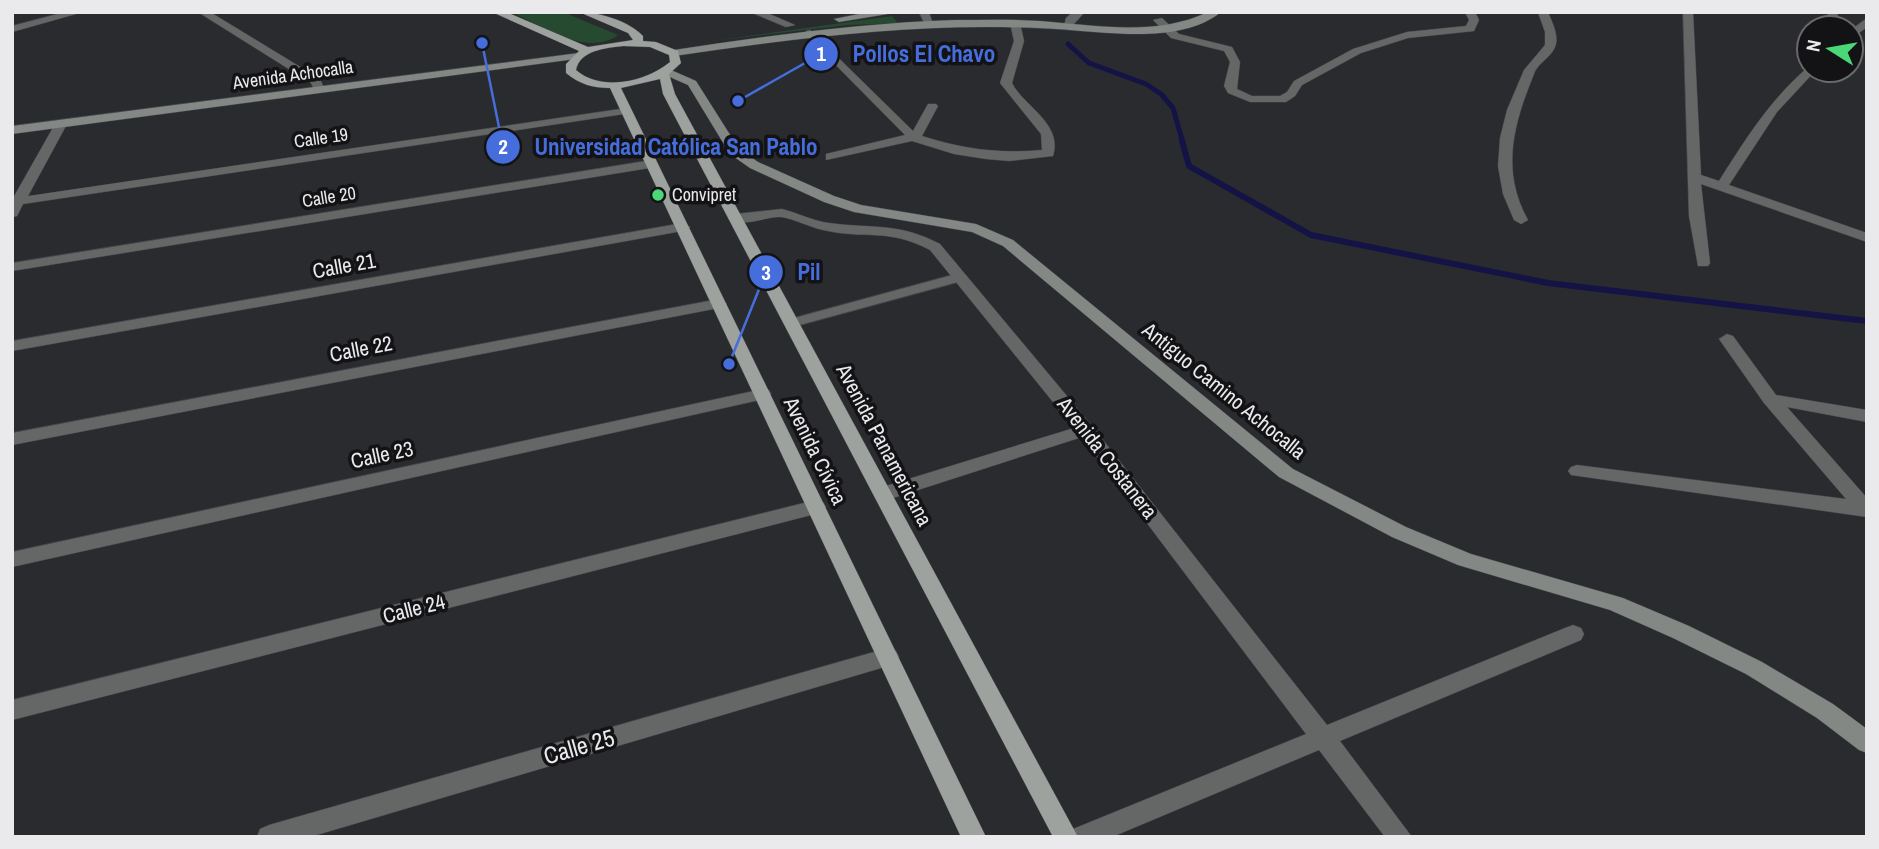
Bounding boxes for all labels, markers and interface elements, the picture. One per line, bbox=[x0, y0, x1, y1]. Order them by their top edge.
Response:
north arrow bbox=[1795, 14, 1865, 84]
callout: Pollos El Chavo bbox=[803, 32, 1009, 76]
text: Pollos El Chavo bbox=[853, 38, 995, 69]
text: N bbox=[1799, 38, 1827, 54]
text: 1 bbox=[816, 39, 826, 68]
street label: Avenida Achocalla bbox=[230, 54, 355, 95]
street label: Calle 19 bbox=[292, 121, 349, 154]
callout: Universidad Católica San Pablo bbox=[485, 125, 831, 169]
text: Universidad Católica San Pablo bbox=[534, 131, 818, 162]
text: 2 bbox=[498, 132, 508, 161]
street label: Calle 20 bbox=[300, 180, 358, 213]
place label: Convipret bbox=[672, 182, 736, 207]
marker: Convipret bbox=[650, 187, 666, 203]
street label: Calle 21 bbox=[310, 246, 378, 285]
callout: Pil bbox=[749, 250, 835, 294]
text: Pil bbox=[797, 256, 821, 287]
text: 3 bbox=[761, 258, 771, 287]
street label: Antiguo Camino Achocalla bbox=[1136, 315, 1313, 466]
street label: Calle 22 bbox=[327, 328, 395, 369]
street label: Avenida Panamericana bbox=[829, 358, 940, 531]
street label: Avenida Costanera bbox=[1050, 390, 1164, 525]
street label: Avenida Cívica bbox=[776, 391, 854, 510]
street label: Calle 23 bbox=[348, 434, 416, 475]
street label: Calle 24 bbox=[380, 587, 448, 630]
street label: Calle 25 bbox=[540, 721, 618, 771]

